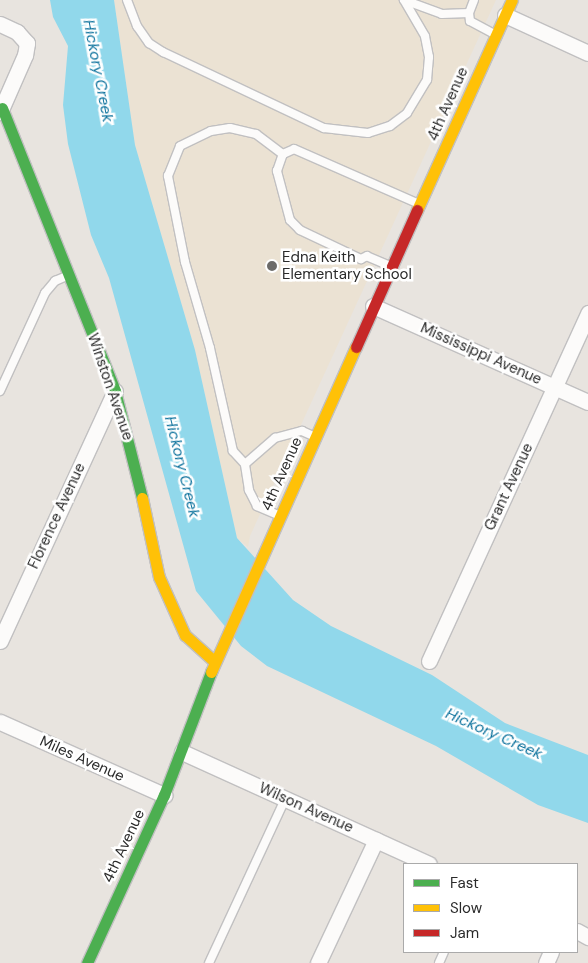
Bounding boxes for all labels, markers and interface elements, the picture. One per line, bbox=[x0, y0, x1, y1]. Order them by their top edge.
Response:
water label: Hickory Creek bbox=[79, 18, 117, 124]
street label: 4th Avenue bbox=[424, 64, 472, 144]
place label: Edna Keith Elementary School bbox=[282, 248, 412, 283]
marker: Edna Keith Elementary School bbox=[266, 260, 278, 272]
street label: Mississippi Avenue bbox=[418, 319, 544, 389]
street label: Winston Avenue bbox=[83, 331, 137, 443]
water label: Hickory Creek bbox=[160, 414, 204, 520]
street label: 4th Avenue bbox=[258, 434, 306, 514]
street label: Grant Avenue bbox=[481, 440, 537, 534]
street label: Florence Avenue bbox=[25, 460, 89, 572]
water label: Hickory Creek bbox=[442, 704, 546, 764]
street label: Miles Avenue bbox=[37, 732, 127, 786]
street label: Wilson Avenue bbox=[256, 779, 356, 837]
street label: 4th Avenue bbox=[99, 807, 149, 885]
legend bbox=[403, 863, 578, 953]
text: Fast bbox=[450, 873, 479, 893]
text: Slow bbox=[450, 898, 482, 918]
text: Jam bbox=[450, 923, 479, 943]

